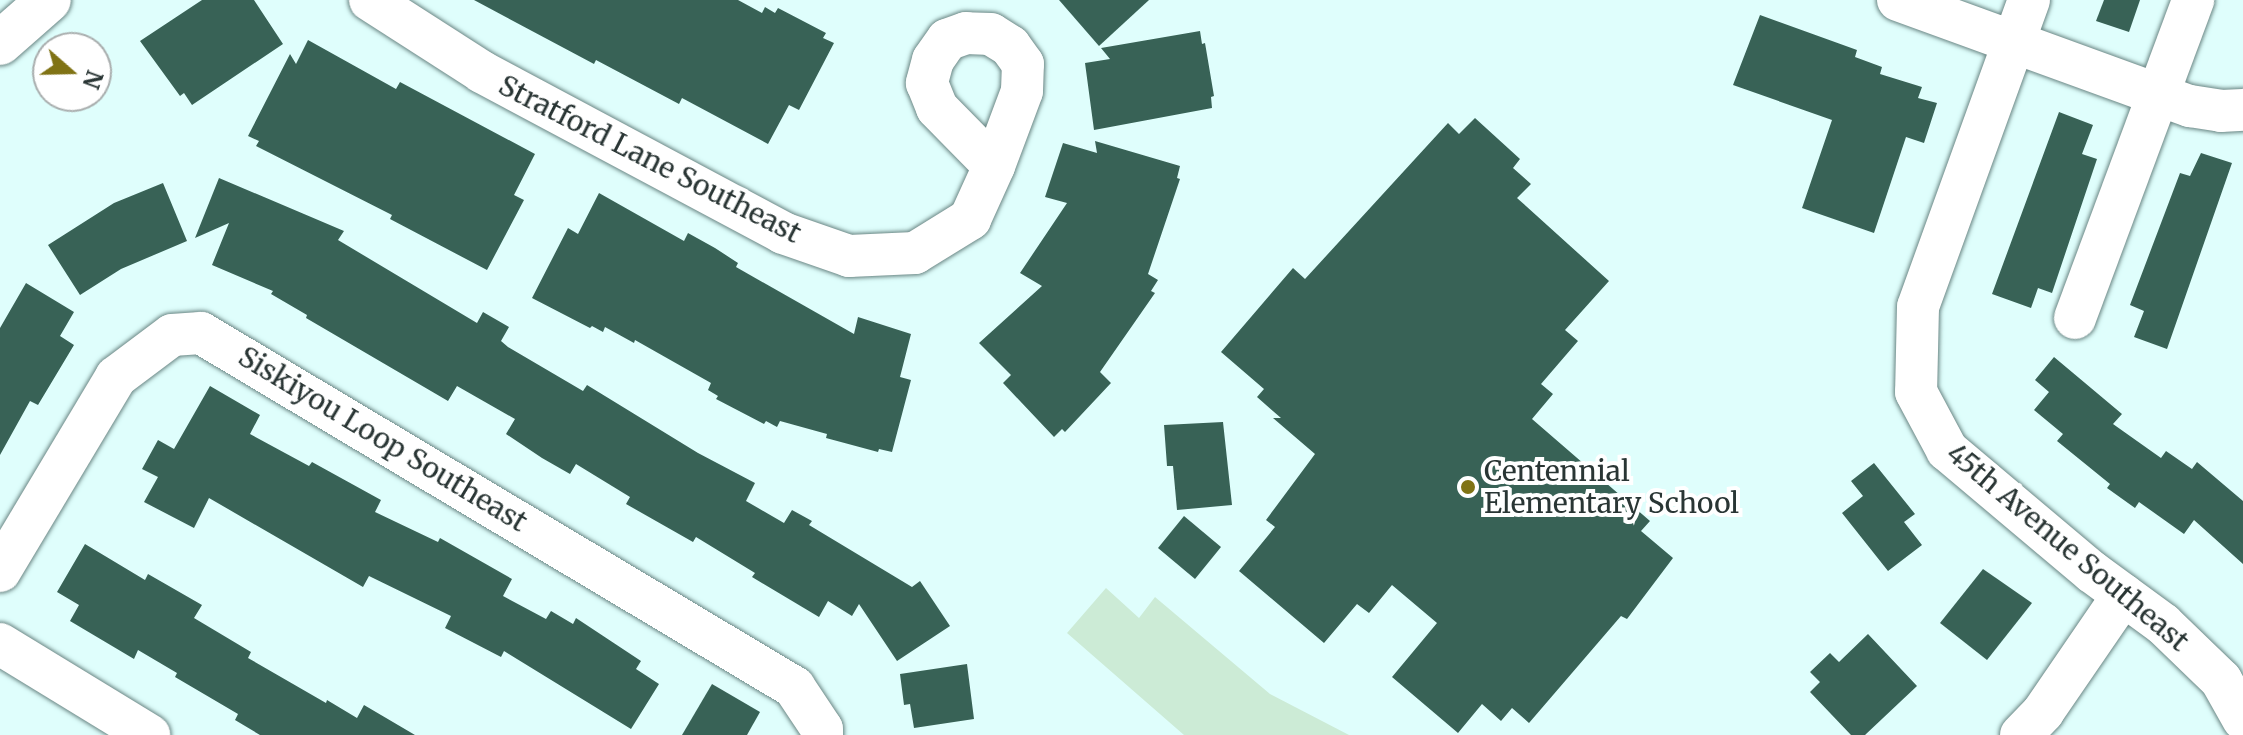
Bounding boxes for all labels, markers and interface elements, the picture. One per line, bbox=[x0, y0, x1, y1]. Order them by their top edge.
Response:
north arrow bbox=[32, 32, 112, 112]
text: N bbox=[77, 67, 109, 92]
street label: Stratford Lane Southeast bbox=[493, 68, 807, 250]
street label: Siskiyou Loop Southeast bbox=[233, 339, 533, 539]
street label: 45th Avenue Southeast bbox=[1940, 436, 2196, 658]
place label: Centennial Elementary School bbox=[1484, 454, 1739, 520]
marker: Centennial Elementary School bbox=[1459, 478, 1477, 496]

